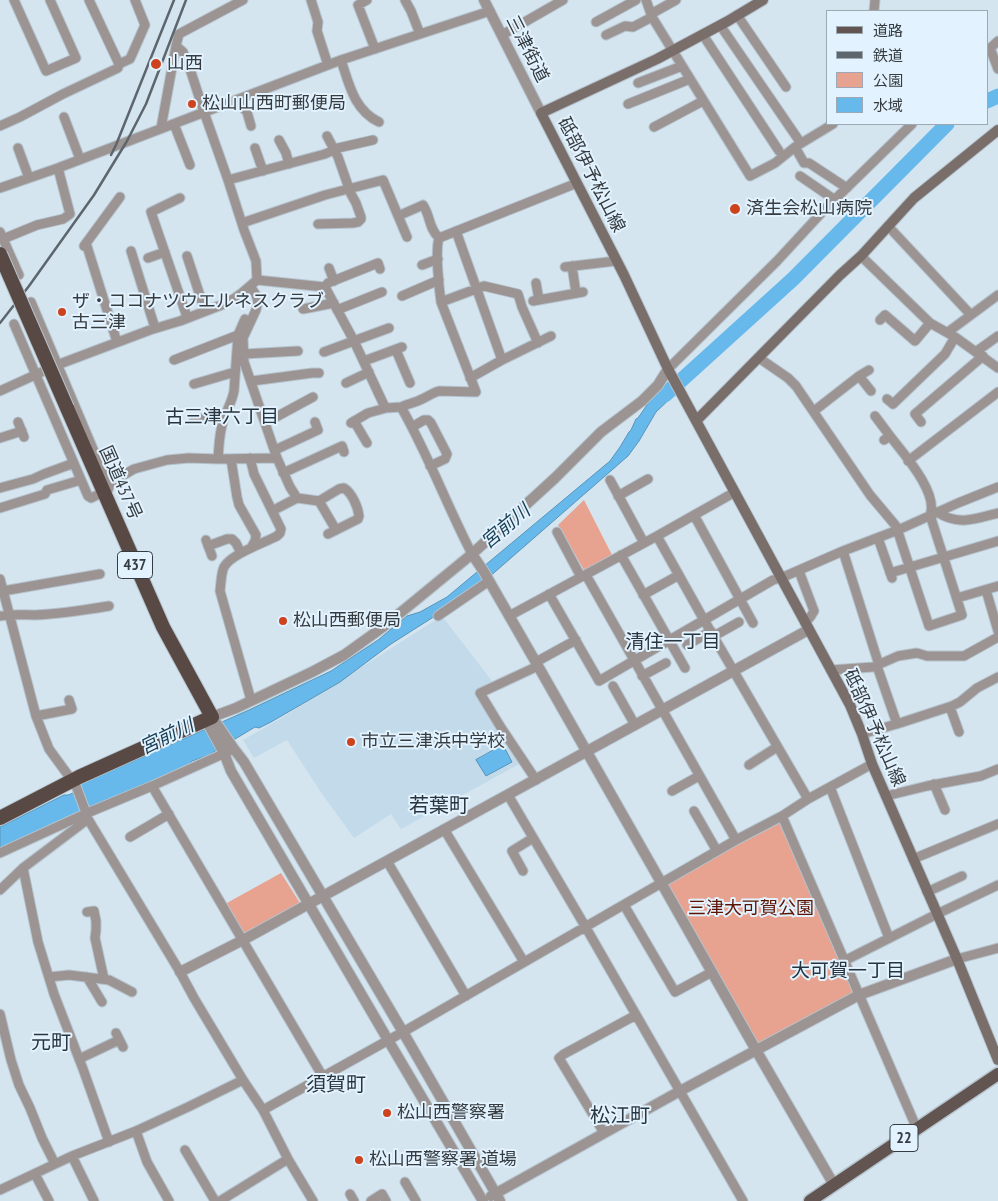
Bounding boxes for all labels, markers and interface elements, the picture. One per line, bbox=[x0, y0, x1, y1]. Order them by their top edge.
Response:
legend bbox=[826, 10, 988, 125]
street label: 三津街道 bbox=[501, 12, 553, 86]
text: 道路 bbox=[873, 21, 903, 40]
text: 鉄道 bbox=[873, 46, 903, 65]
place label: 山西 bbox=[167, 53, 203, 75]
marker: 山西 bbox=[149, 57, 163, 71]
text: 公園 bbox=[873, 71, 903, 90]
place label: 松山山西町郵便局 bbox=[202, 93, 346, 115]
text: 水域 bbox=[873, 96, 903, 115]
marker: 松山山西町郵便局 bbox=[186, 98, 198, 110]
street label: 砥部伊予松山線 bbox=[553, 114, 629, 236]
place label: 済生会松山病院 bbox=[746, 198, 872, 220]
marker: 済生会松山病院 bbox=[728, 202, 742, 216]
place label: ザ・ココナツウエルネスクラブ 古三津 bbox=[72, 291, 324, 334]
marker: ザ・ココナツウエルネスクラブ 古三津 bbox=[56, 306, 68, 318]
district label: 古三津六丁目 bbox=[165, 407, 279, 429]
street label: 国道437号 bbox=[94, 443, 146, 523]
water label: 宮前川 bbox=[477, 500, 535, 554]
road number: 437 bbox=[118, 552, 152, 578]
place label: 松山西郵便局 bbox=[293, 610, 401, 632]
marker: 松山西郵便局 bbox=[277, 615, 289, 627]
district label: 清住一丁目 bbox=[626, 632, 720, 654]
street label: 砥部伊予松山線 bbox=[839, 666, 909, 790]
water label: 宮前川 bbox=[136, 714, 198, 760]
place label: 市立三津浜中学校 bbox=[361, 731, 505, 753]
marker: 市立三津浜中学校 bbox=[345, 736, 357, 748]
district label: 若葉町 bbox=[409, 794, 469, 818]
park label: 三津大可賀公園 bbox=[688, 898, 814, 920]
district label: 大可賀一丁目 bbox=[791, 961, 905, 983]
district label: 元町 bbox=[31, 1031, 71, 1055]
district label: 須賀町 bbox=[306, 1073, 366, 1097]
place label: 松山西警察署 bbox=[397, 1102, 505, 1124]
district label: 松江町 bbox=[590, 1104, 650, 1128]
marker: 松山西警察署 bbox=[381, 1107, 393, 1119]
road number: 22 bbox=[890, 1124, 918, 1152]
place label: 松山西警察署 道場 bbox=[369, 1149, 517, 1171]
marker: 松山西警察署 道場 bbox=[353, 1154, 365, 1166]

